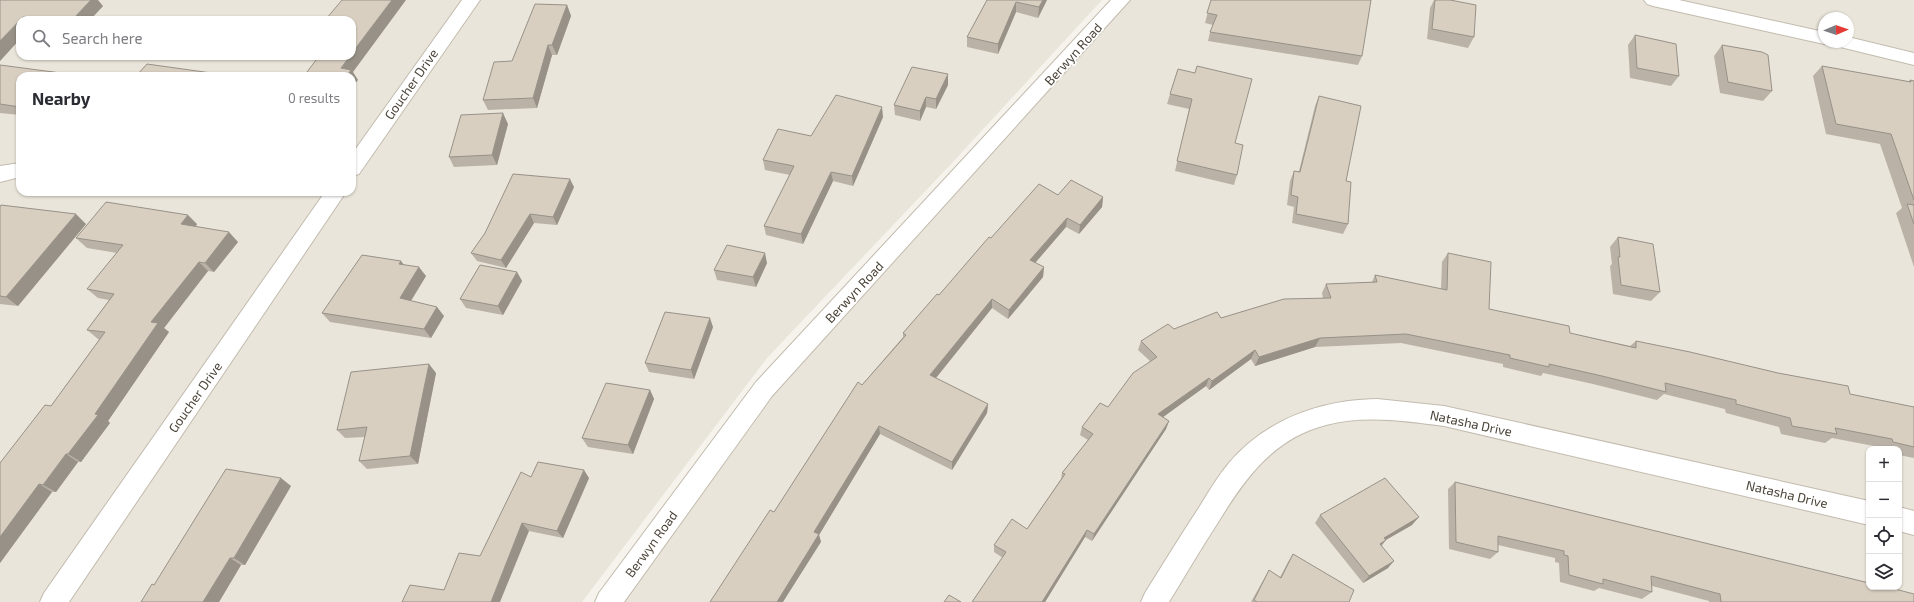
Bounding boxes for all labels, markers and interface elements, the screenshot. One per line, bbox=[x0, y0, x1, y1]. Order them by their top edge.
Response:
north arrow bbox=[1818, 12, 1854, 48]
search box bbox=[16, 16, 356, 60]
street label: Berwyn Road bbox=[1041, 20, 1105, 88]
icon: search bbox=[30, 27, 52, 49]
text: Search here bbox=[62, 29, 143, 47]
street label: Goucher Drive bbox=[381, 46, 441, 122]
text: Nearby bbox=[32, 88, 90, 108]
text: 0 results bbox=[288, 90, 340, 106]
street label: Berwyn Road bbox=[821, 258, 887, 326]
street label: Goucher Drive bbox=[165, 359, 225, 435]
street label: Natasha Drive bbox=[1429, 406, 1513, 440]
map controls bbox=[1866, 446, 1902, 590]
button: + bbox=[1866, 446, 1902, 482]
street label: Natasha Drive bbox=[1745, 477, 1829, 511]
button: − bbox=[1866, 482, 1902, 518]
street label: Berwyn Road bbox=[622, 508, 680, 580]
button: locate bbox=[1866, 518, 1902, 554]
button: layers bbox=[1866, 554, 1902, 590]

